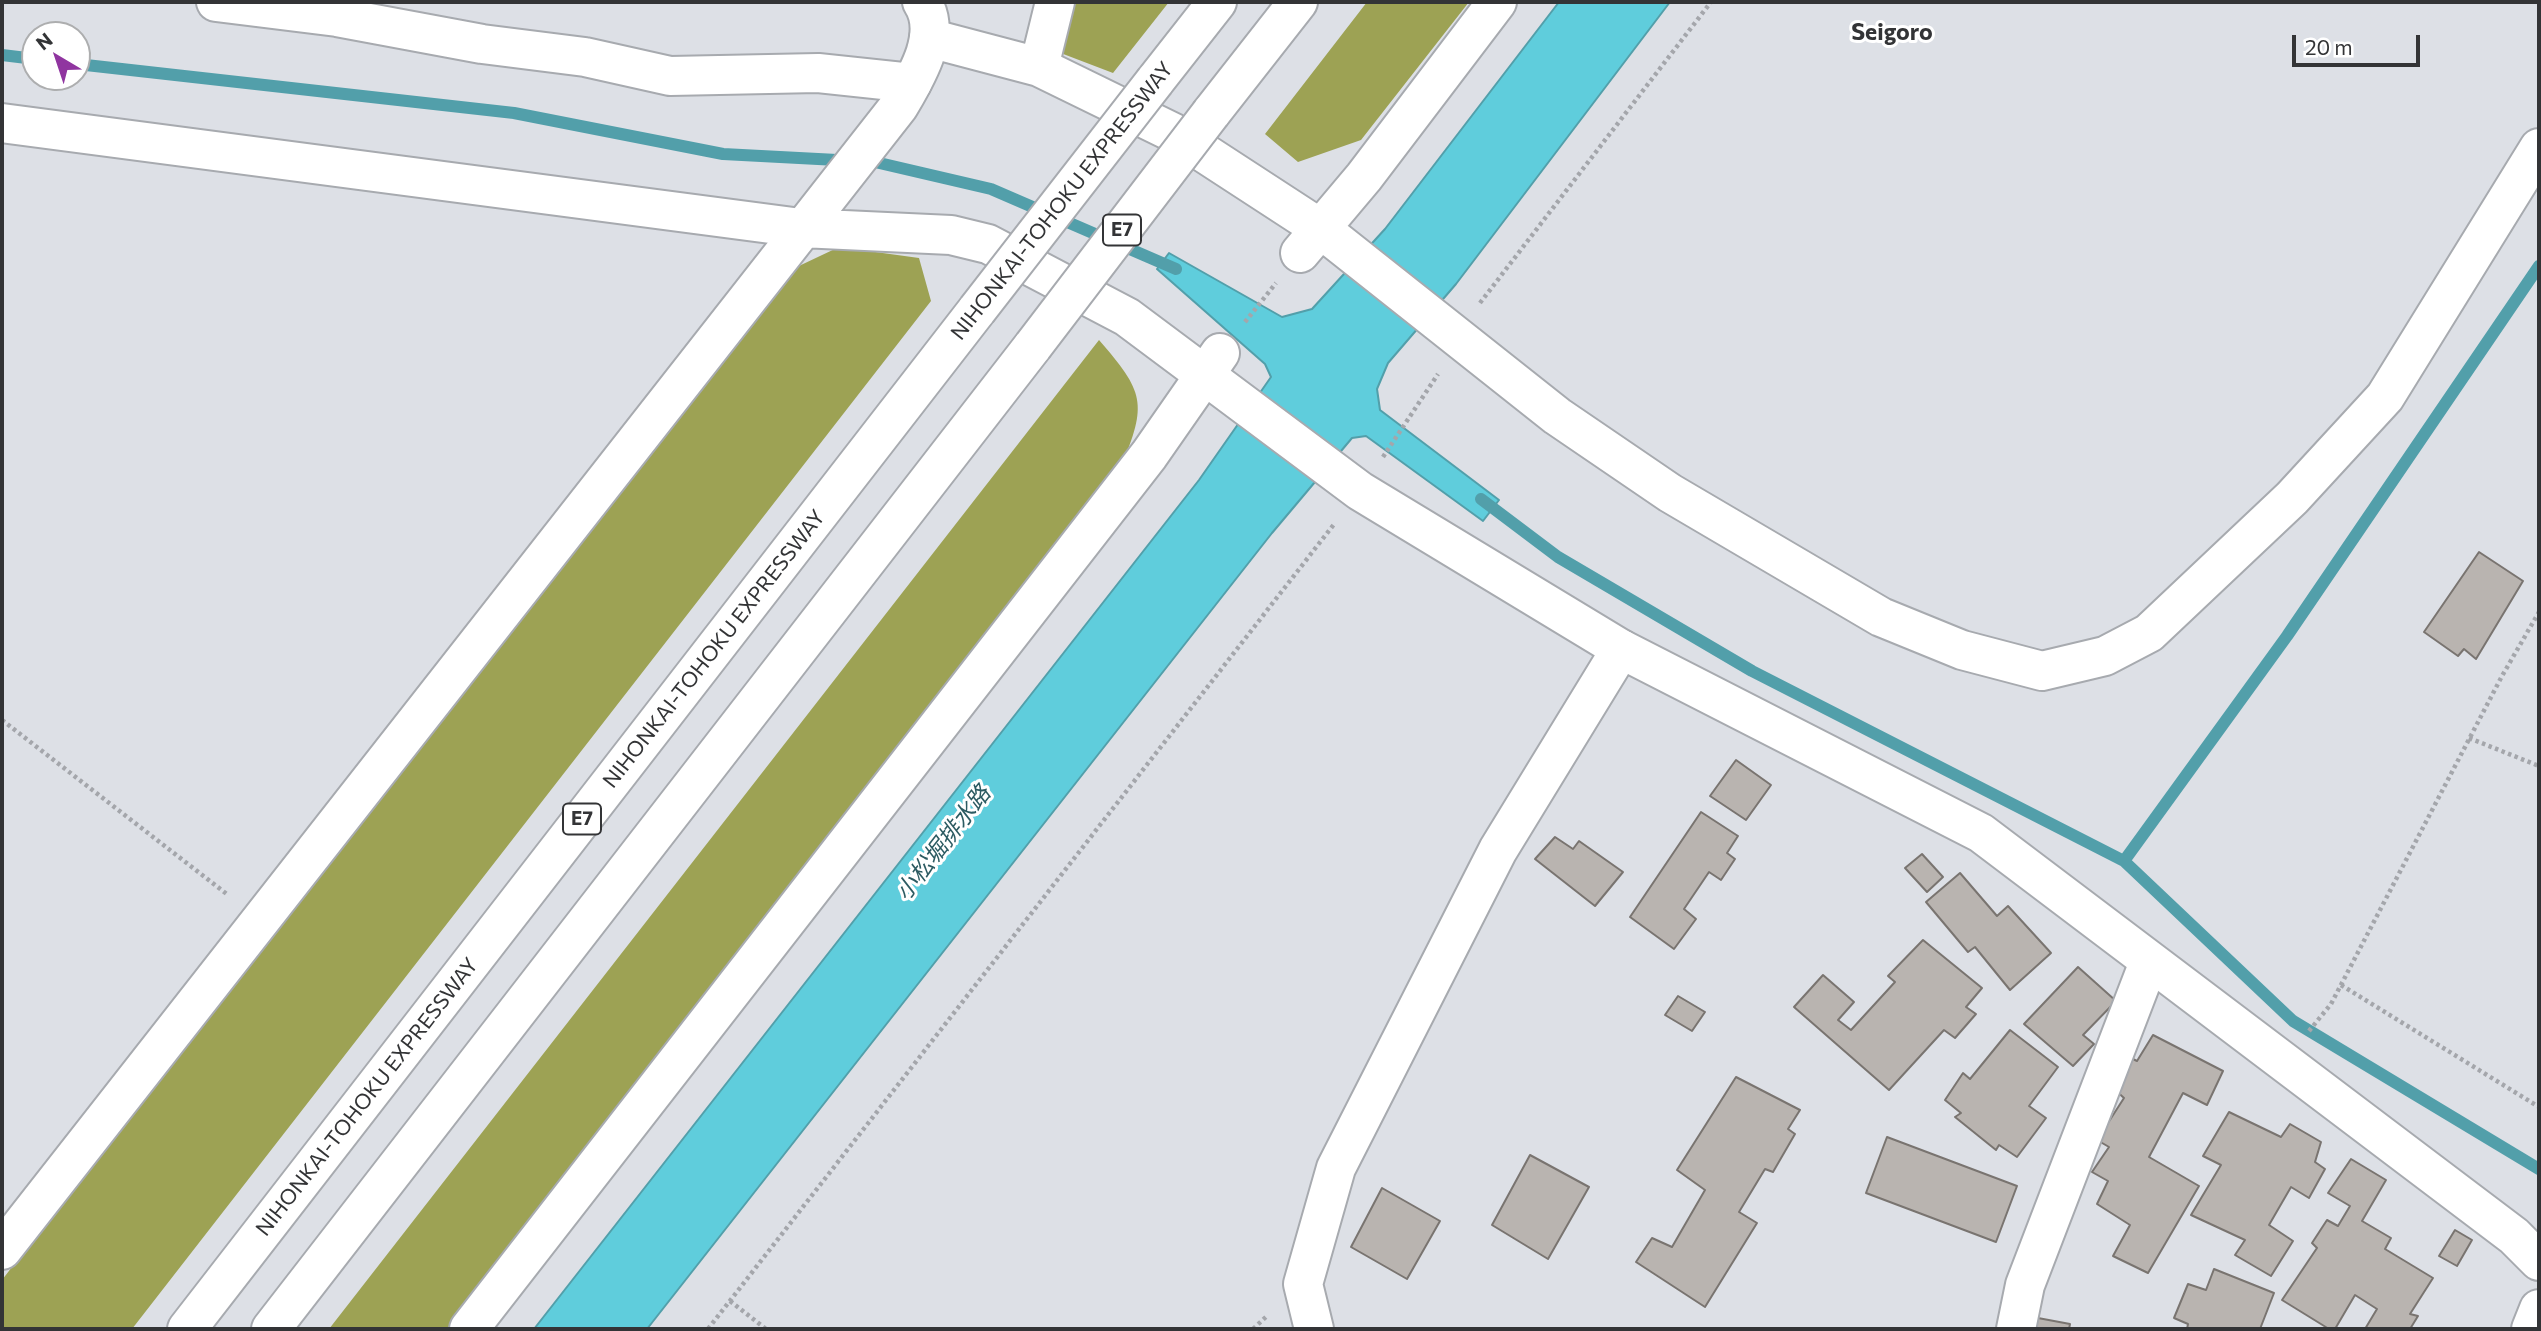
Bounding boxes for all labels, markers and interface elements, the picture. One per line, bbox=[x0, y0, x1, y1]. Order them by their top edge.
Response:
district label: Seigoro bbox=[1851, 18, 1933, 46]
north arrow bbox=[21, 21, 91, 91]
scale bar bbox=[2296, 21, 2424, 65]
text: N bbox=[31, 27, 57, 54]
text: 20 m bbox=[2305, 34, 2353, 59]
street label: NIHONKAI-TOHOKU EXPRESSWAY bbox=[946, 57, 1178, 345]
road number: E7 bbox=[1103, 214, 1141, 246]
street label: NIHONKAI-TOHOKU EXPRESSWAY bbox=[598, 505, 830, 793]
water label: 小松堀排水路 bbox=[890, 780, 996, 906]
road number: E7 bbox=[563, 804, 601, 834]
street label: NIHONKAI-TOHOKU EXPRESSWAY bbox=[251, 953, 483, 1241]

